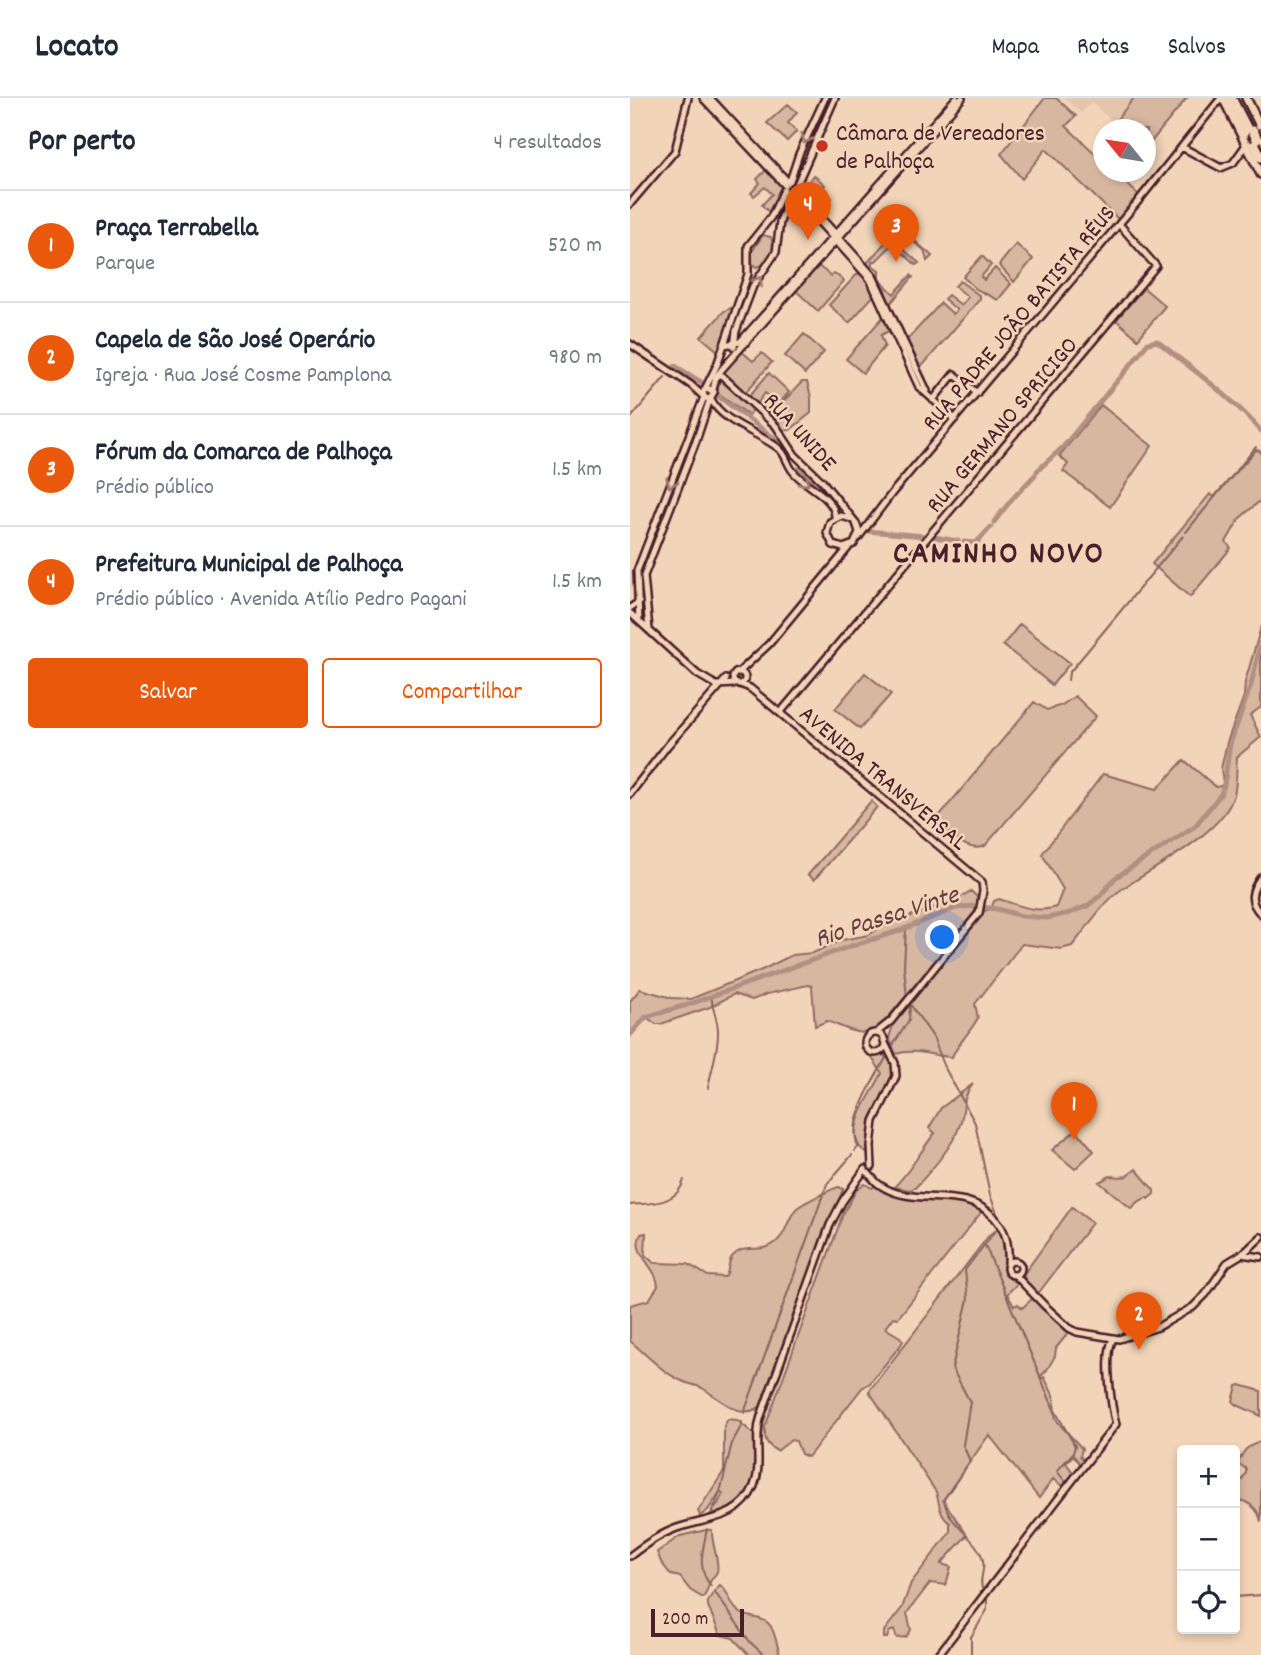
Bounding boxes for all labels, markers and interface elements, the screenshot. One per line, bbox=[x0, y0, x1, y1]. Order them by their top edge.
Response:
text: Locato bbox=[35, 25, 119, 72]
text: Mapa bbox=[991, 31, 1039, 65]
text: Rotas bbox=[1077, 31, 1130, 65]
text: Salvos bbox=[1168, 31, 1226, 65]
place label: Câmara de Vereadores de Palhoça bbox=[836, 118, 1045, 180]
north arrow bbox=[1093, 119, 1156, 182]
text: Por perto bbox=[28, 122, 136, 165]
text: 4 resultados bbox=[493, 127, 602, 160]
one-way arrow bbox=[800, 132, 814, 144]
marker: Câmara de Vereadores de Palhoça bbox=[814, 138, 830, 154]
pin: 4 bbox=[785, 182, 831, 240]
street label: RUA PADRE JOÃO BATISTA RÉUS bbox=[915, 199, 1125, 439]
pin: 3 bbox=[873, 204, 919, 262]
text: Praça Terrabella bbox=[95, 211, 258, 248]
text: 1 bbox=[48, 230, 54, 263]
text: 520 m bbox=[548, 230, 602, 263]
text: Parque bbox=[95, 248, 155, 281]
one-way arrow bbox=[749, 275, 762, 288]
text: Capela de São José Operário bbox=[95, 323, 375, 360]
street label: RUA GERMANO SPRICIGO bbox=[919, 330, 1087, 521]
text: 2 bbox=[46, 342, 56, 375]
text: 980 m bbox=[549, 342, 602, 375]
text: Igreja · Rua José Cosme Pamplona bbox=[95, 360, 391, 393]
street label: RUA UNIDE bbox=[754, 386, 844, 480]
text: Fórum da Comarca de Palhoça bbox=[95, 435, 392, 472]
text: 3 bbox=[46, 454, 56, 487]
text: 1.5 km bbox=[552, 454, 602, 487]
text: Prédio público bbox=[95, 472, 214, 505]
one-way arrow bbox=[797, 474, 810, 486]
one-way arrow bbox=[665, 477, 679, 489]
district label: CAMINHO NOVO bbox=[893, 533, 1105, 579]
text: Prefeitura Municipal de Palhoça bbox=[95, 547, 402, 584]
text: 4 bbox=[46, 566, 56, 599]
text: 1.5 km bbox=[552, 566, 602, 599]
text: Prédio público · Avenida Atílio Pedro Pagani bbox=[95, 584, 467, 617]
button: Salvar bbox=[28, 658, 308, 728]
button: Compartilhar bbox=[322, 658, 602, 728]
street label: AVENIDA TRANSVERSAL bbox=[791, 699, 974, 860]
water label: Rio Passa Vinte bbox=[810, 877, 965, 959]
your location bbox=[925, 920, 959, 954]
pin: 1 bbox=[1051, 1082, 1097, 1140]
pin: 2 bbox=[1116, 1292, 1162, 1350]
map controls bbox=[1177, 1445, 1240, 1634]
button: + bbox=[1177, 1445, 1240, 1508]
button: − bbox=[1177, 1508, 1240, 1571]
button: locate bbox=[1177, 1571, 1240, 1634]
scale bar bbox=[651, 1606, 744, 1638]
text: 200 m bbox=[662, 1607, 708, 1634]

